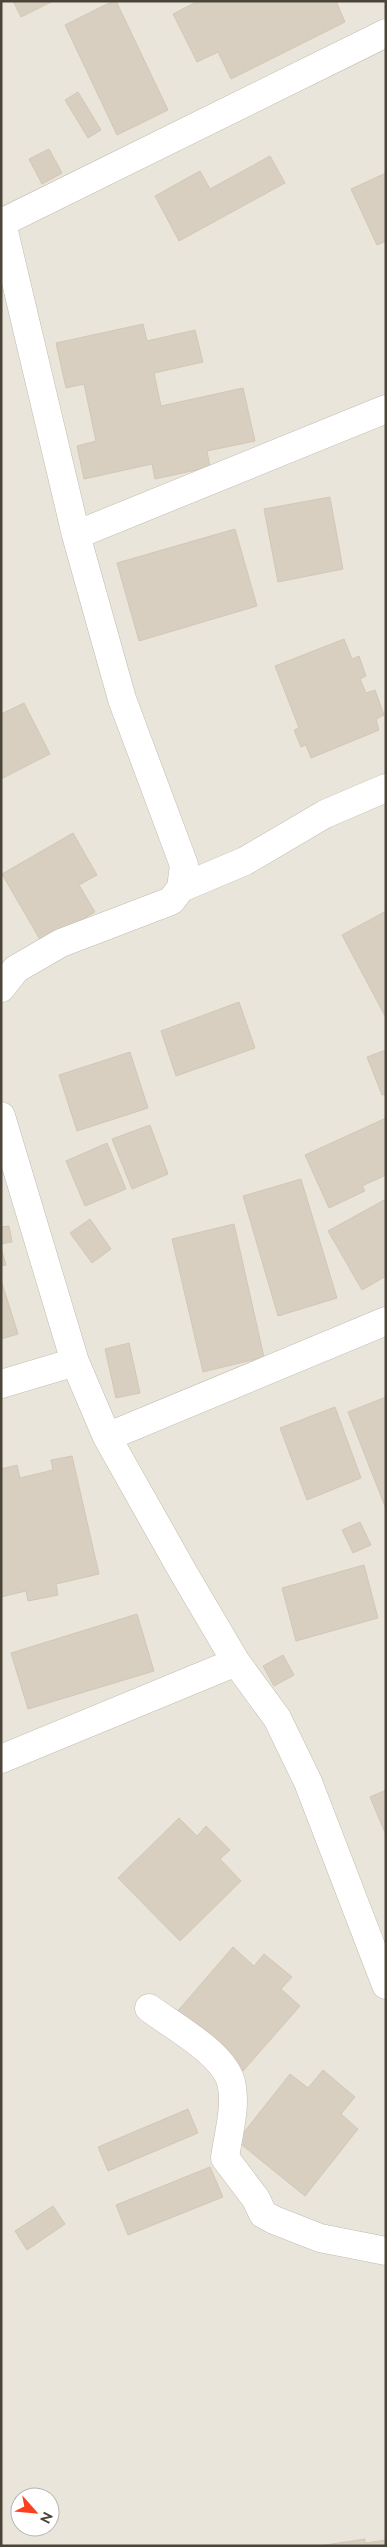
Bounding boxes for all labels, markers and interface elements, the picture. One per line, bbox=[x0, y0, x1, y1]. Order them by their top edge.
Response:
north arrow bbox=[10, 2487, 60, 2537]
text: N bbox=[37, 2510, 56, 2526]

